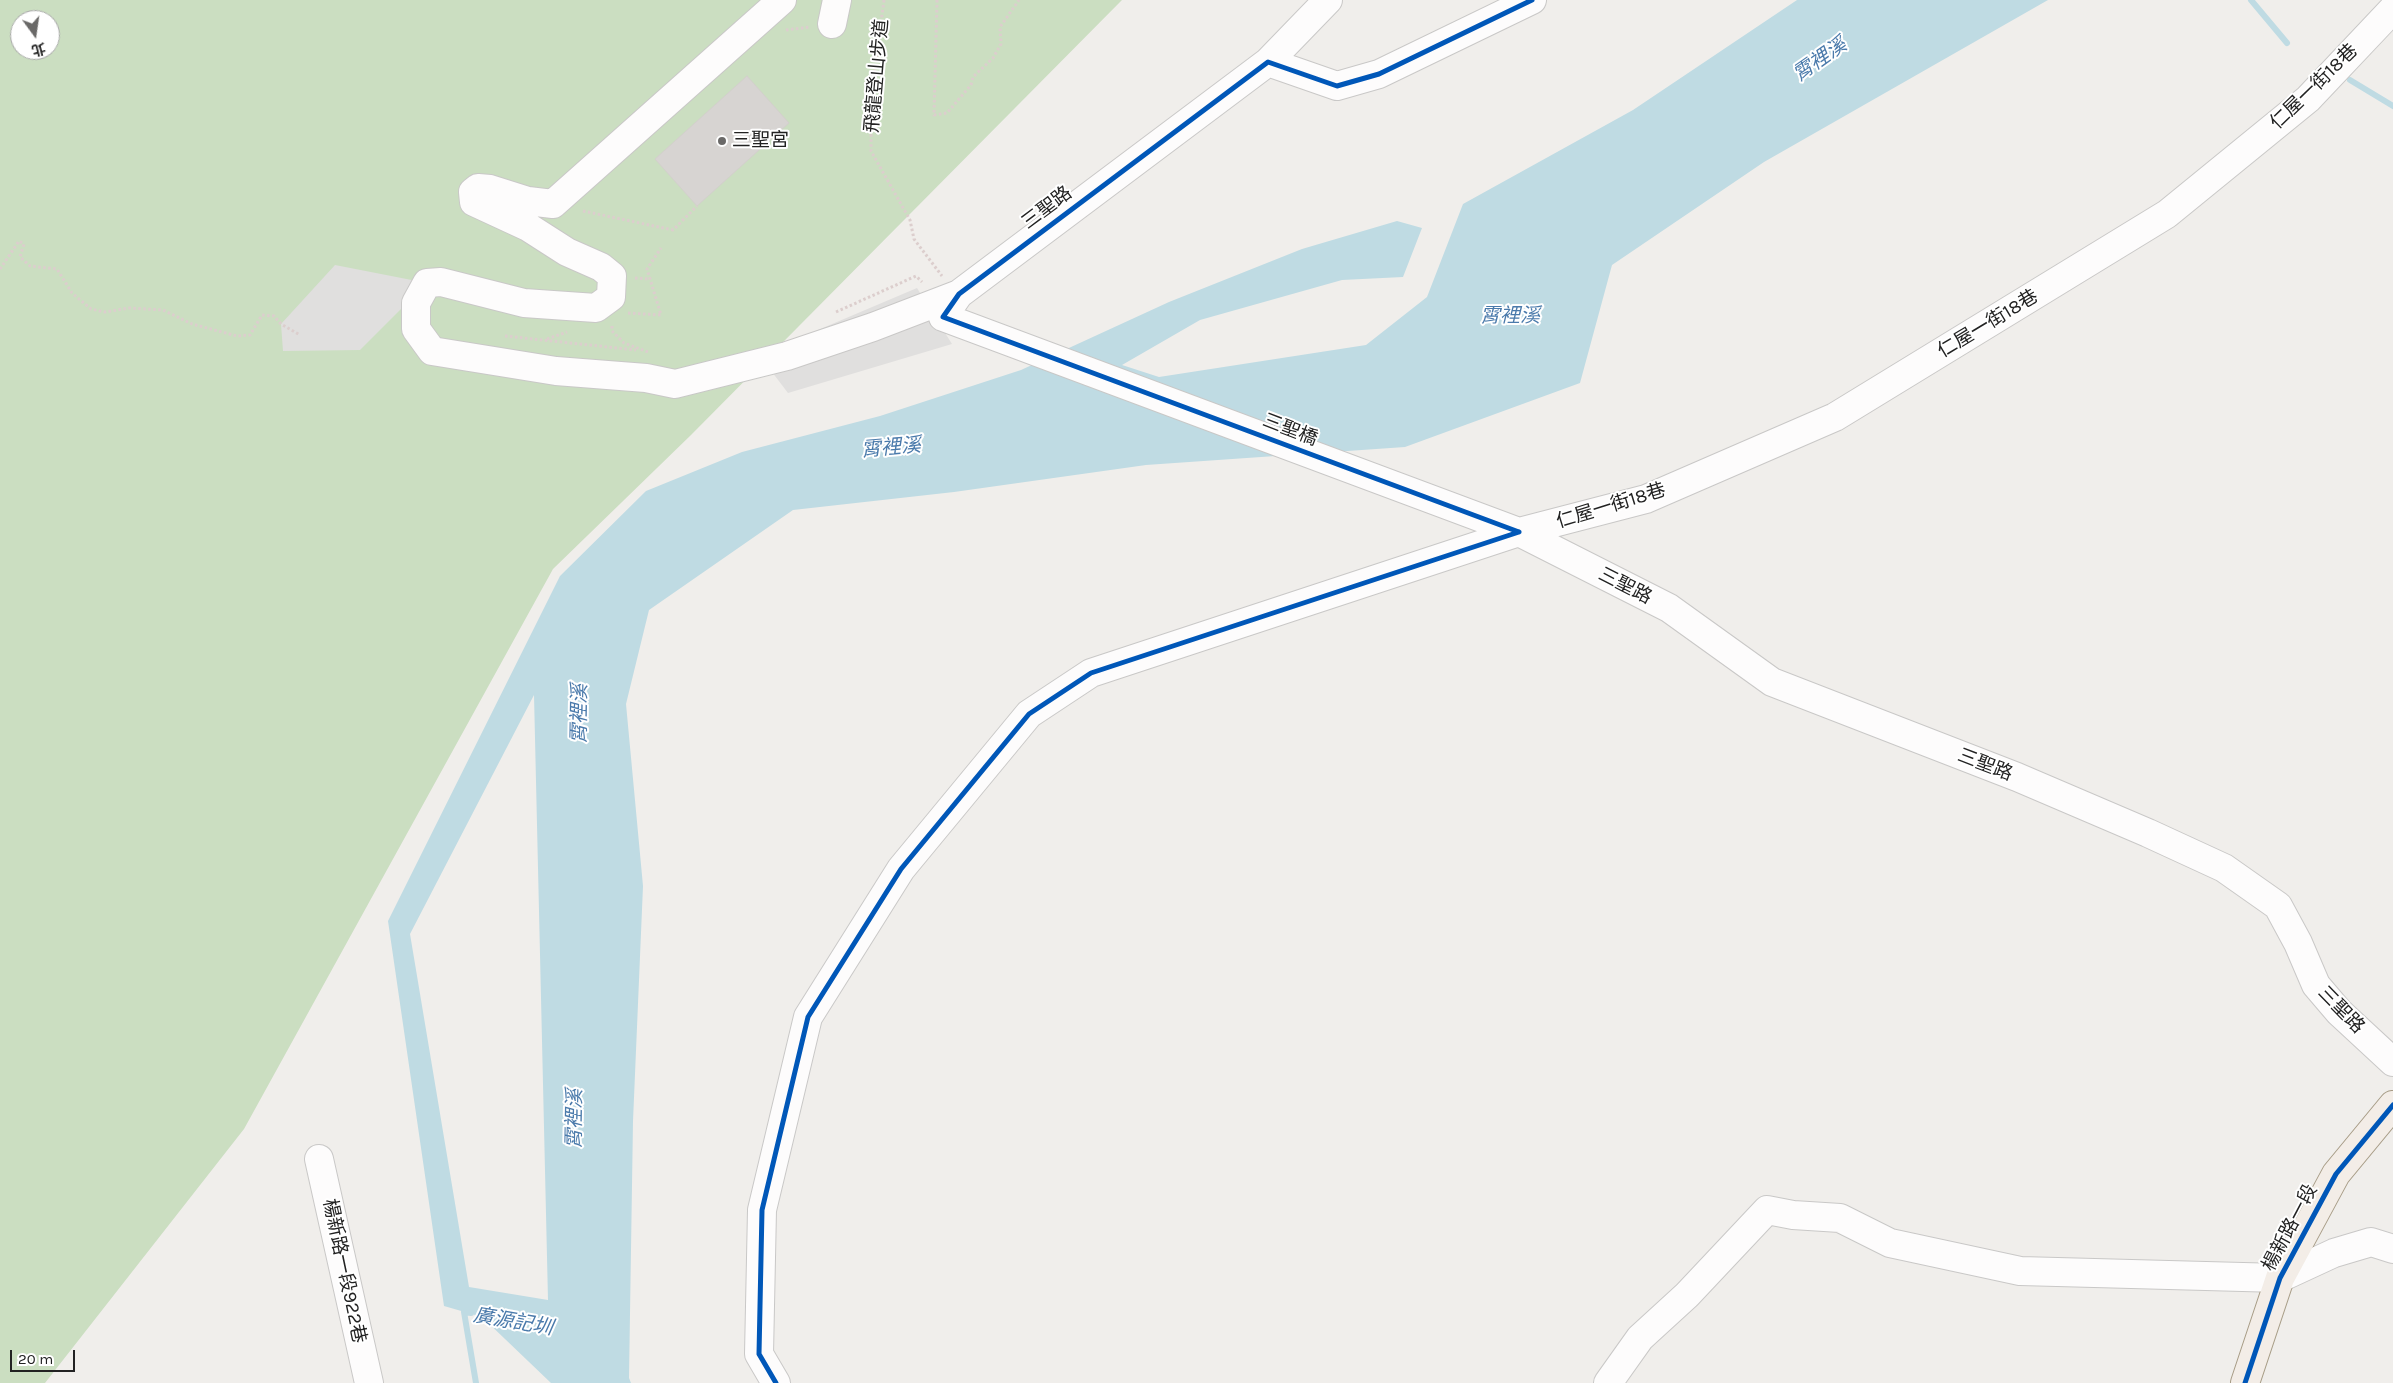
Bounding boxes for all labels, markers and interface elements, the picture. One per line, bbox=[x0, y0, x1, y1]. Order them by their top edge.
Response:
north arrow bbox=[10, 10, 60, 60]
street label: 飛龍登山步道 bbox=[861, 18, 893, 134]
water label: 霄裡溪 bbox=[1789, 33, 1851, 87]
text: 北 bbox=[30, 39, 47, 59]
street label: 仁屋一街18巷 bbox=[2265, 40, 2363, 134]
place label: 三聖宮 bbox=[732, 130, 789, 152]
marker: 三聖宮 bbox=[716, 135, 728, 147]
street label: 三聖路 bbox=[1017, 182, 1077, 234]
street label: 仁屋一街18巷 bbox=[1934, 285, 2042, 363]
water label: 霄裡溪 bbox=[1480, 304, 1540, 328]
street label: 三聖橋 bbox=[1259, 409, 1321, 451]
water label: 霄裡溪 bbox=[860, 433, 922, 463]
street label: 仁屋一街18巷 bbox=[1554, 479, 1668, 533]
street label: 三聖路 bbox=[1594, 563, 1656, 609]
water label: 霄裡溪 bbox=[567, 684, 593, 744]
street label: 三聖路 bbox=[1954, 744, 2016, 786]
street label: 三聖路 bbox=[2313, 982, 2369, 1038]
water label: 霄裡溪 bbox=[562, 1089, 588, 1149]
street label: 楊新路一段 bbox=[2258, 1181, 2322, 1275]
street label: 楊新路一段922巷 bbox=[318, 1197, 370, 1345]
water label: 廣源記圳 bbox=[472, 1303, 554, 1341]
scale bar bbox=[12, 1340, 78, 1372]
text: 20 m bbox=[18, 1350, 53, 1368]

